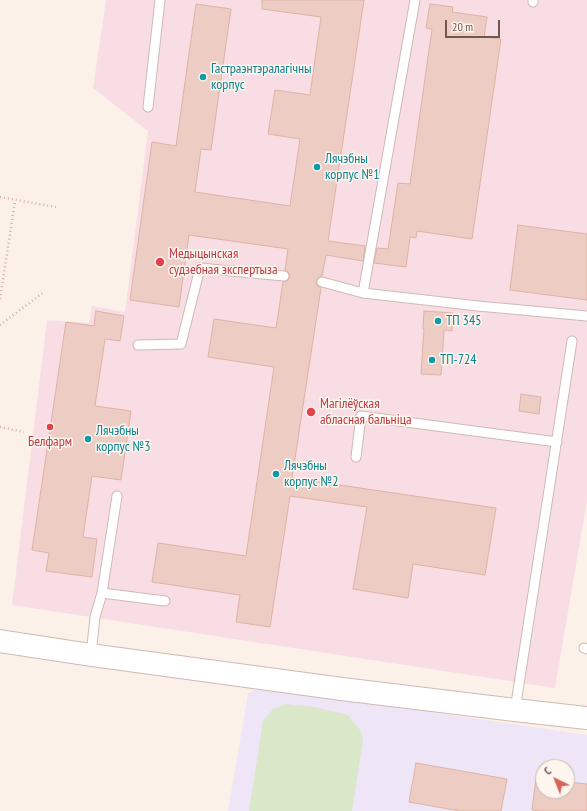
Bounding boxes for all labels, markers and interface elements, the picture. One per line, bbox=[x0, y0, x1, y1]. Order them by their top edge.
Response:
scale bar bbox=[447, 12, 502, 38]
text: 20 m bbox=[452, 19, 473, 34]
place label: Гастраэнтэралагічны корпус bbox=[211, 61, 312, 94]
marker: Гастраэнтэралагічны корпус bbox=[198, 72, 208, 82]
place label: Лячэбны корпус №1 bbox=[325, 151, 379, 184]
marker: Лячэбны корпус №1 bbox=[312, 162, 322, 172]
place label: Медыцынская судзебная экспертыза bbox=[169, 246, 278, 278]
marker: Медыцынская судзебная экспертыза bbox=[154, 256, 166, 268]
place label: ТП 345 bbox=[446, 313, 481, 329]
marker: ТП 345 bbox=[433, 316, 443, 326]
place label: ТП-724 bbox=[440, 352, 477, 368]
marker: ТП-724 bbox=[427, 355, 437, 365]
place label: Магілёўская абласная бальніца bbox=[320, 396, 412, 428]
marker: Магілёўская абласная бальніца bbox=[305, 406, 317, 418]
marker: Белфарм bbox=[45, 422, 55, 432]
place label: Лячэбны корпус №3 bbox=[96, 423, 150, 456]
place label: Белфарм bbox=[28, 434, 72, 450]
marker: Лячэбны корпус №3 bbox=[83, 434, 93, 444]
place label: Лячэбны корпус №2 bbox=[284, 458, 338, 490]
marker: Лячэбны корпус №2 bbox=[271, 469, 281, 479]
north arrow bbox=[535, 759, 575, 799]
text: С bbox=[541, 764, 554, 778]

